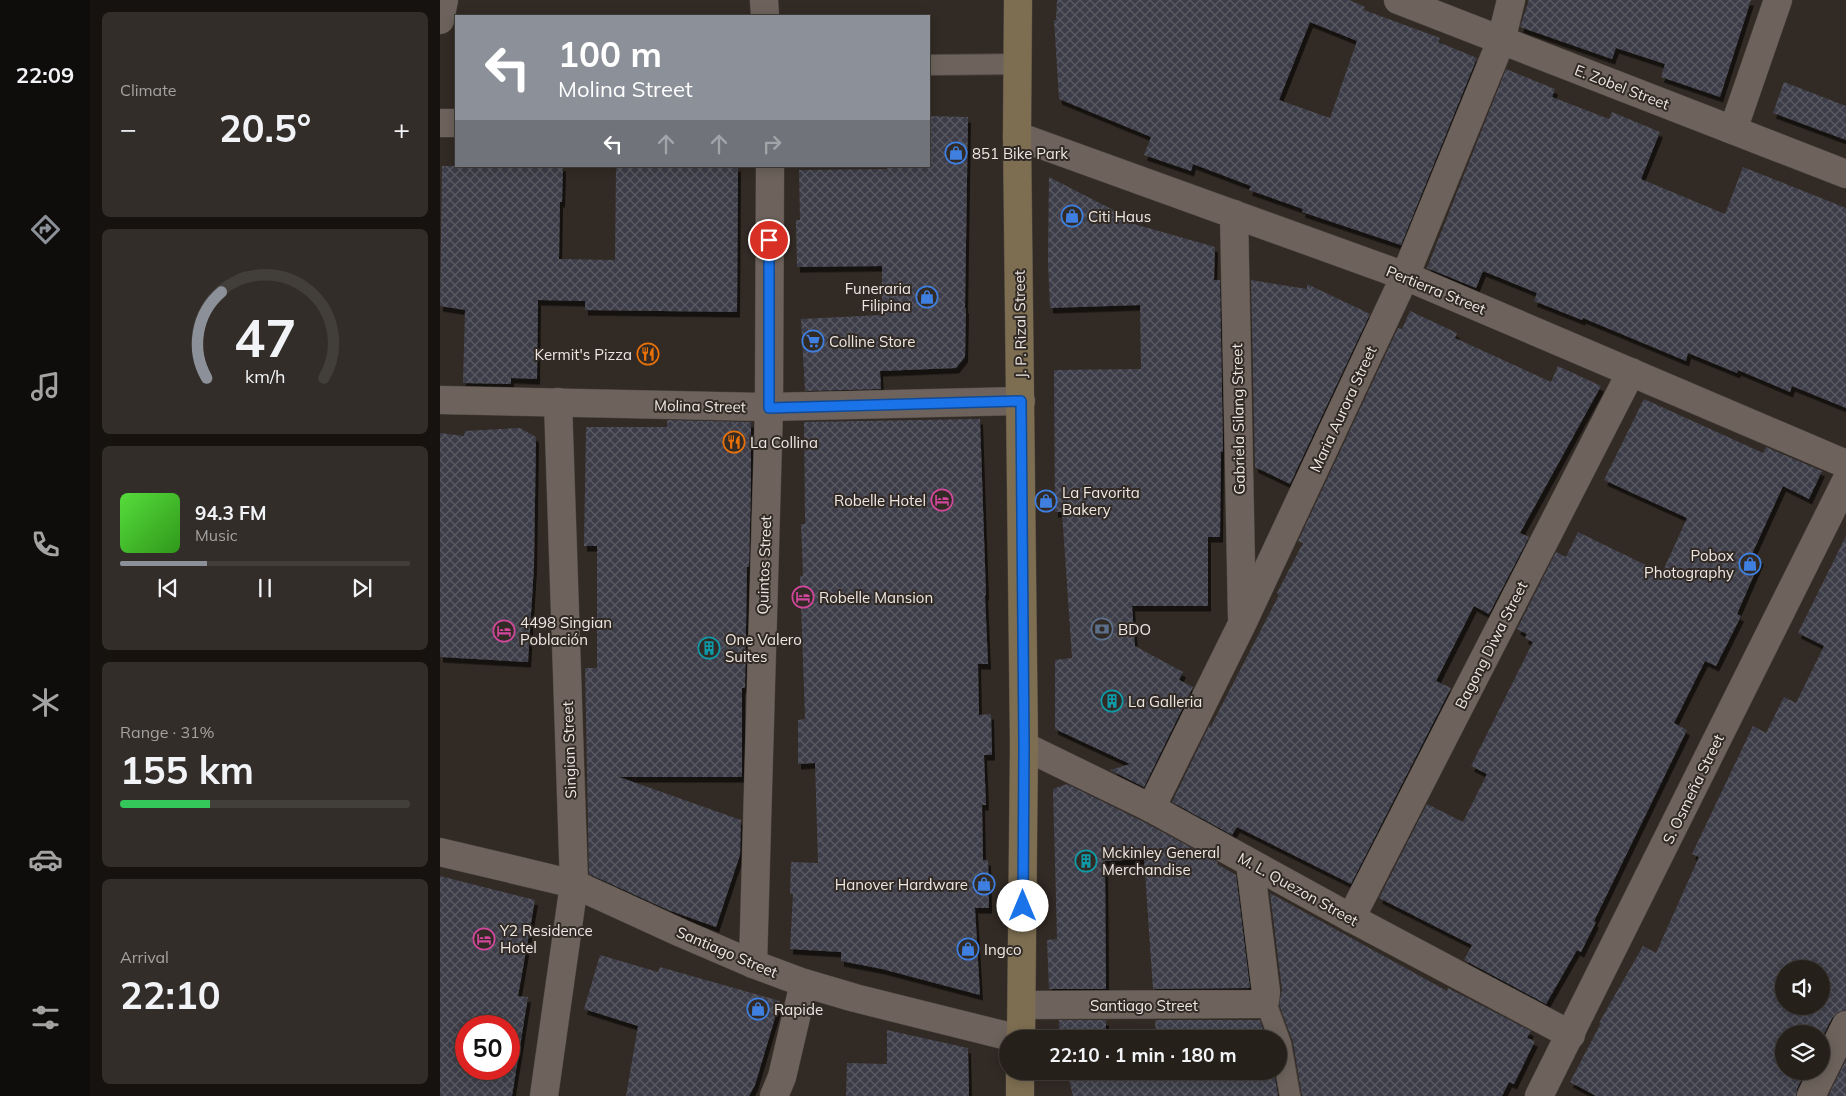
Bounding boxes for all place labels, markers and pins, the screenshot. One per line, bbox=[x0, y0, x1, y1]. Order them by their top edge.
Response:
shop icon: 851 Bike Park bbox=[944, 141, 968, 165]
place label: 851 Bike Park bbox=[972, 144, 1068, 163]
shop icon: Citi Haus bbox=[1060, 204, 1084, 228]
place label: Citi Haus bbox=[1088, 207, 1151, 226]
pin bbox=[748, 219, 790, 261]
place label: Funeraria Filipina bbox=[845, 279, 911, 315]
shop icon: Funeraria Filipina bbox=[915, 285, 939, 309]
supermarket icon: Colline Store bbox=[801, 329, 825, 353]
place label: Colline Store bbox=[829, 332, 915, 351]
restaurant icon: Kermit's Pizza bbox=[636, 342, 660, 366]
place label: Kermit's Pizza bbox=[535, 345, 632, 364]
restaurant icon: La Collina bbox=[722, 430, 746, 454]
place label: La Collina bbox=[750, 433, 818, 452]
place label: La Favorita Bakery bbox=[1062, 483, 1140, 519]
hotel icon: Robelle Hotel bbox=[930, 488, 954, 512]
shop icon: La Favorita Bakery bbox=[1034, 489, 1058, 513]
place label: Robelle Hotel bbox=[834, 491, 926, 510]
place label: Pobox Photography bbox=[1644, 546, 1734, 582]
shop icon: Pobox Photography bbox=[1738, 552, 1762, 576]
hotel icon: Robelle Mansion bbox=[791, 585, 815, 609]
place label: Robelle Mansion bbox=[819, 588, 933, 607]
place label: 4498 Singian Población bbox=[520, 613, 612, 649]
bank icon: BDO bbox=[1090, 617, 1114, 641]
hotel icon: 4498 Singian Población bbox=[492, 619, 516, 643]
place label: BDO bbox=[1118, 620, 1151, 639]
place label: One Valero Suites bbox=[725, 630, 802, 666]
building icon: One Valero Suites bbox=[697, 636, 721, 660]
building icon: La Galleria bbox=[1100, 689, 1124, 713]
place label: La Galleria bbox=[1128, 692, 1202, 711]
place label: Mckinley General Merchandise bbox=[1102, 843, 1220, 879]
building icon: Mckinley General Merchandise bbox=[1074, 849, 1098, 873]
shop icon: Hanover Hardware bbox=[972, 872, 996, 896]
place label: Hanover Hardware bbox=[835, 875, 968, 894]
place label: Y2 Residence Hotel bbox=[499, 921, 593, 957]
hotel icon: Y2 Residence Hotel bbox=[472, 927, 496, 951]
shop icon: Ingco bbox=[956, 937, 980, 961]
place label: Ingco bbox=[984, 940, 1022, 959]
shop icon: Rapide bbox=[746, 997, 770, 1021]
place label: Rapide bbox=[774, 1000, 823, 1019]

